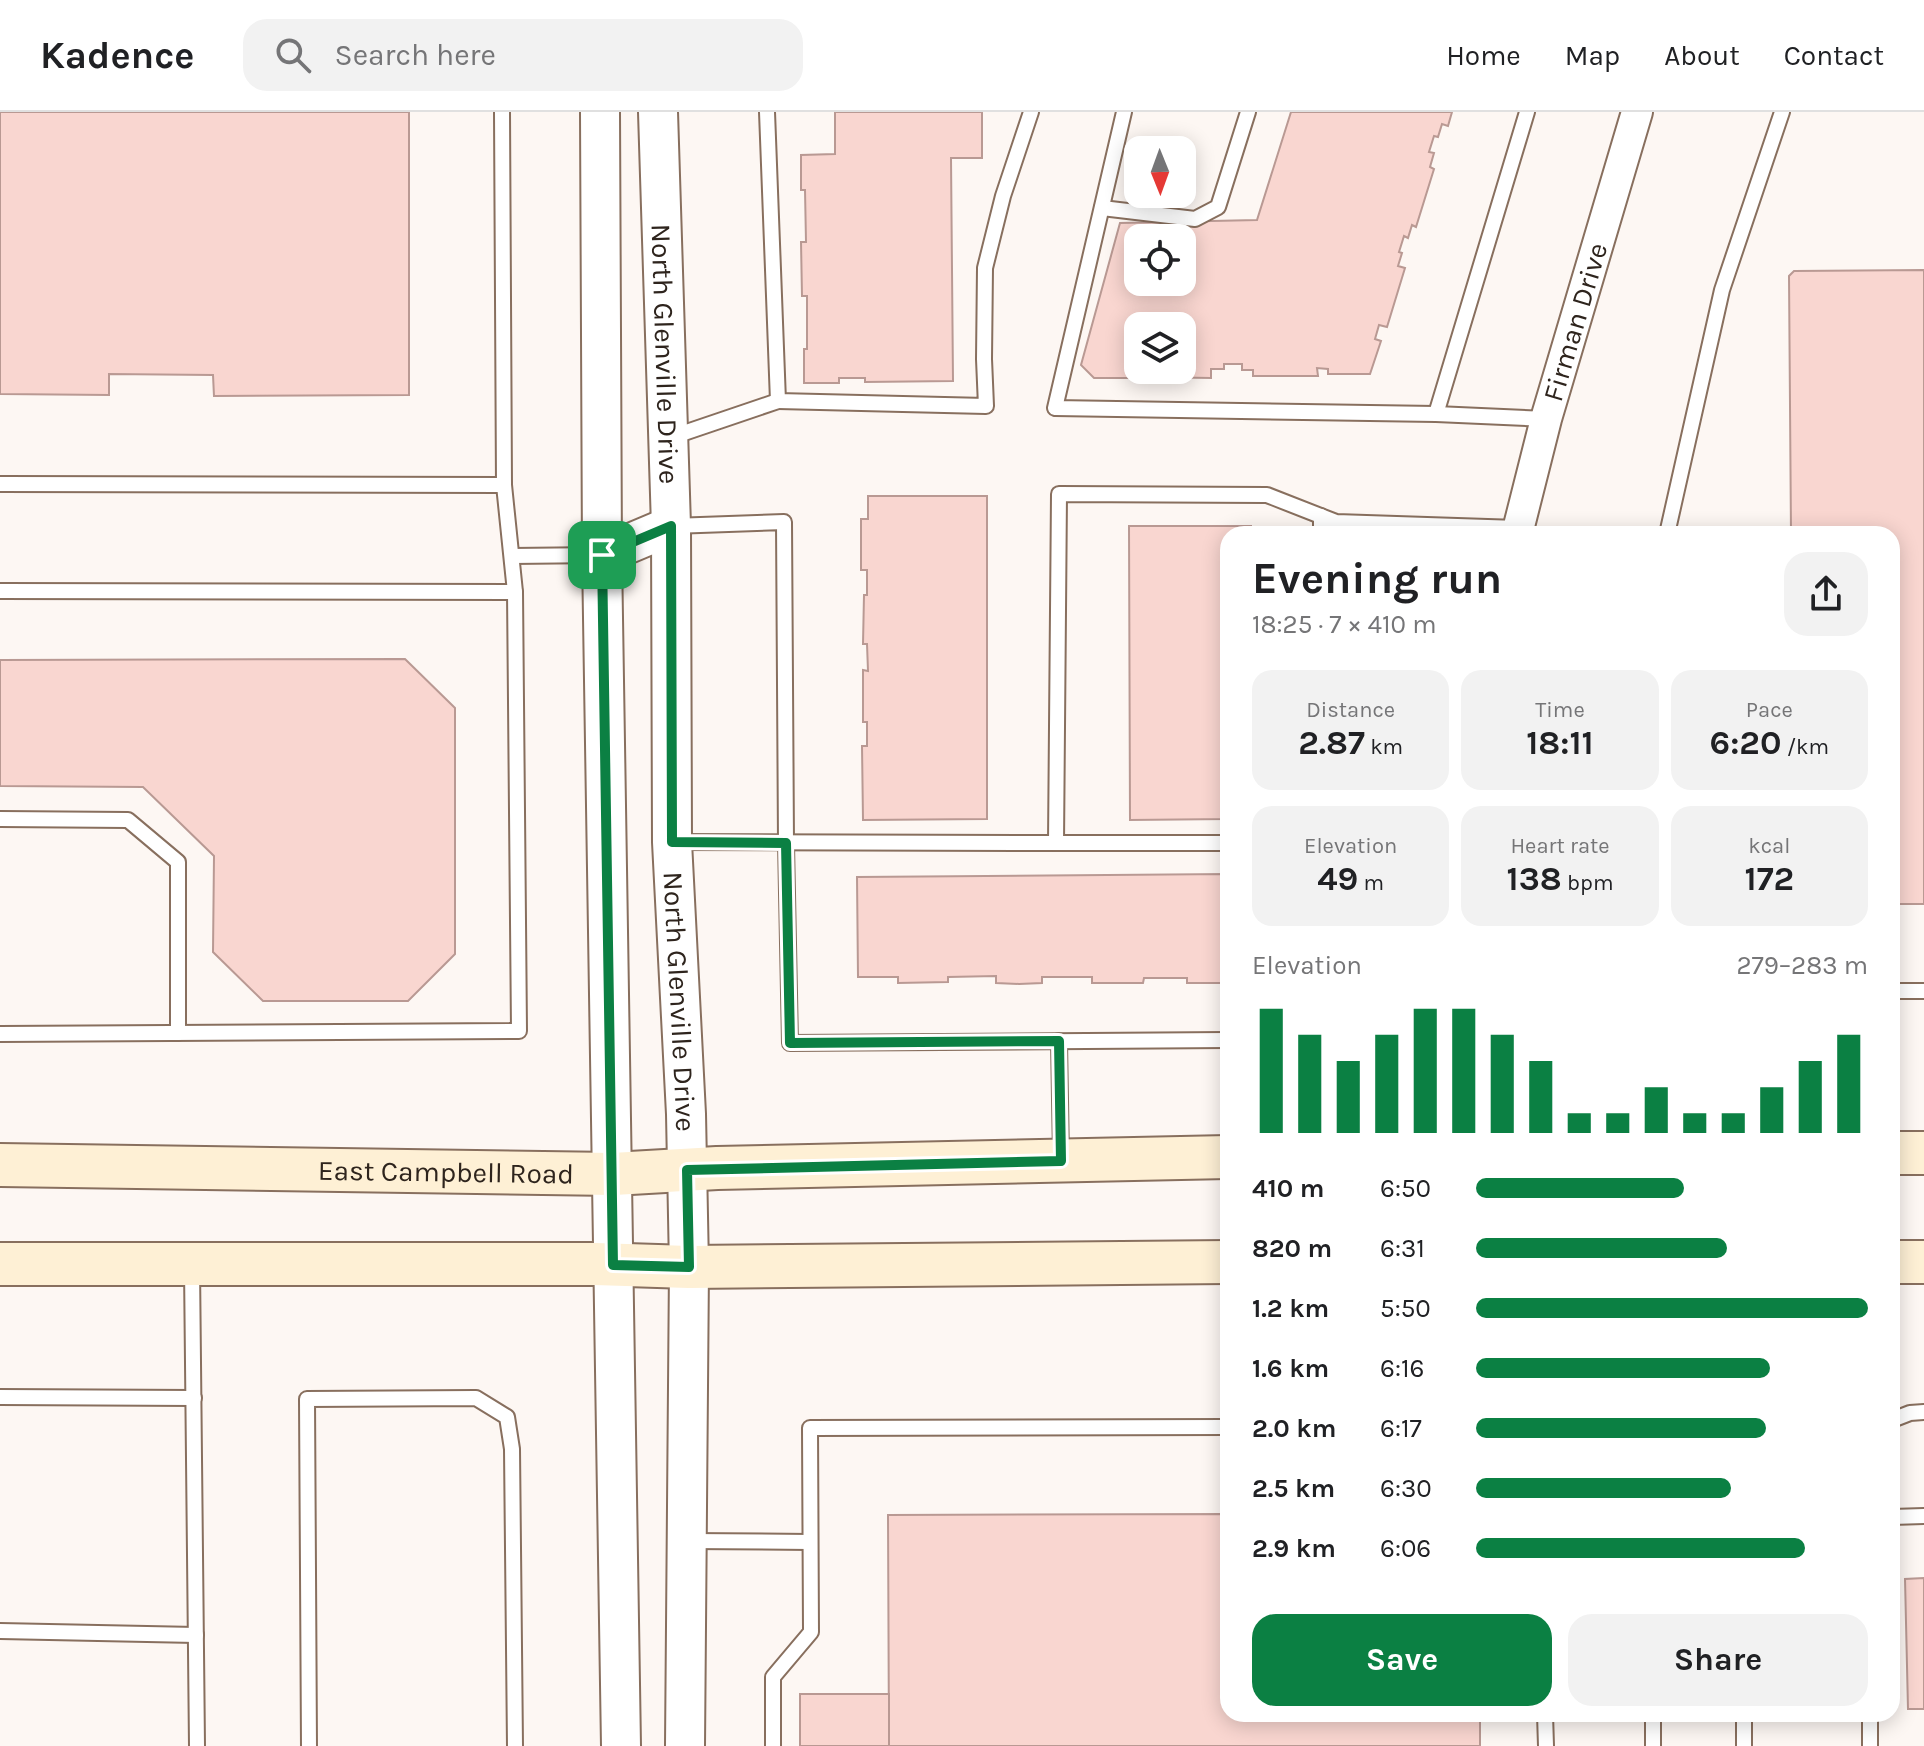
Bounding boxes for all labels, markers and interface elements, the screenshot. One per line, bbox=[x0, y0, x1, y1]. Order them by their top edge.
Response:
search box bbox=[243, 19, 803, 91]
text: Kadence bbox=[40, 33, 195, 78]
icon: search bbox=[271, 33, 315, 77]
text: Search here bbox=[335, 37, 496, 73]
text: Home bbox=[1446, 39, 1521, 72]
text: Map bbox=[1565, 39, 1620, 72]
text: About bbox=[1664, 39, 1740, 72]
text: Contact bbox=[1784, 39, 1884, 72]
north arrow bbox=[1124, 136, 1196, 208]
map controls bbox=[1124, 136, 1196, 384]
street label: North Glenville Drive bbox=[645, 223, 686, 485]
button: locate bbox=[1124, 224, 1196, 296]
street label: Firman Drive bbox=[1536, 239, 1614, 405]
button: layers bbox=[1124, 312, 1196, 384]
pin bbox=[568, 521, 636, 589]
icon: arrive bbox=[580, 533, 624, 577]
button: share bbox=[1784, 552, 1868, 636]
text: Evening run bbox=[1252, 553, 1502, 604]
text: 18:25 · 7 × 410 m bbox=[1252, 609, 1437, 640]
text: Distance bbox=[1306, 697, 1395, 723]
text: Time bbox=[1535, 697, 1585, 723]
text: Pace bbox=[1746, 697, 1793, 723]
text: 2.87 bbox=[1298, 723, 1365, 763]
text: 18:11 bbox=[1526, 723, 1594, 763]
text: 6:20 bbox=[1710, 723, 1781, 763]
text: km bbox=[1365, 734, 1403, 760]
text: /km bbox=[1781, 734, 1829, 760]
text: Elevation bbox=[1304, 833, 1397, 859]
text: Heart rate bbox=[1510, 833, 1610, 859]
text: kcal bbox=[1748, 833, 1790, 859]
text: 49 bbox=[1317, 859, 1358, 899]
text: 138 bbox=[1507, 859, 1562, 899]
text: 172 bbox=[1745, 859, 1794, 899]
text: m bbox=[1358, 870, 1384, 896]
text: bpm bbox=[1562, 870, 1613, 896]
street label: North Glenville Drive bbox=[657, 871, 703, 1132]
text: Elevation bbox=[1252, 950, 1362, 981]
text: 279–283 m bbox=[1736, 950, 1868, 981]
street label: East Campbell Road bbox=[318, 1153, 574, 1190]
text: 410 m bbox=[1252, 1173, 1324, 1204]
text: 6:50 bbox=[1380, 1173, 1431, 1204]
text: 820 m bbox=[1252, 1233, 1332, 1264]
text: 6:31 bbox=[1380, 1233, 1425, 1264]
text: 1.2 km bbox=[1252, 1293, 1329, 1324]
text: 5:50 bbox=[1380, 1293, 1431, 1324]
text: 1.6 km bbox=[1252, 1353, 1329, 1384]
text: 6:16 bbox=[1380, 1353, 1424, 1384]
text: 2.0 km bbox=[1252, 1413, 1336, 1444]
text: 6:17 bbox=[1380, 1413, 1422, 1444]
text: 2.5 km bbox=[1252, 1473, 1335, 1504]
text: 6:30 bbox=[1380, 1473, 1432, 1504]
text: 2.9 km bbox=[1252, 1533, 1336, 1564]
text: 6:06 bbox=[1380, 1533, 1431, 1564]
button: Save bbox=[1252, 1614, 1552, 1706]
button: Share bbox=[1568, 1614, 1868, 1706]

